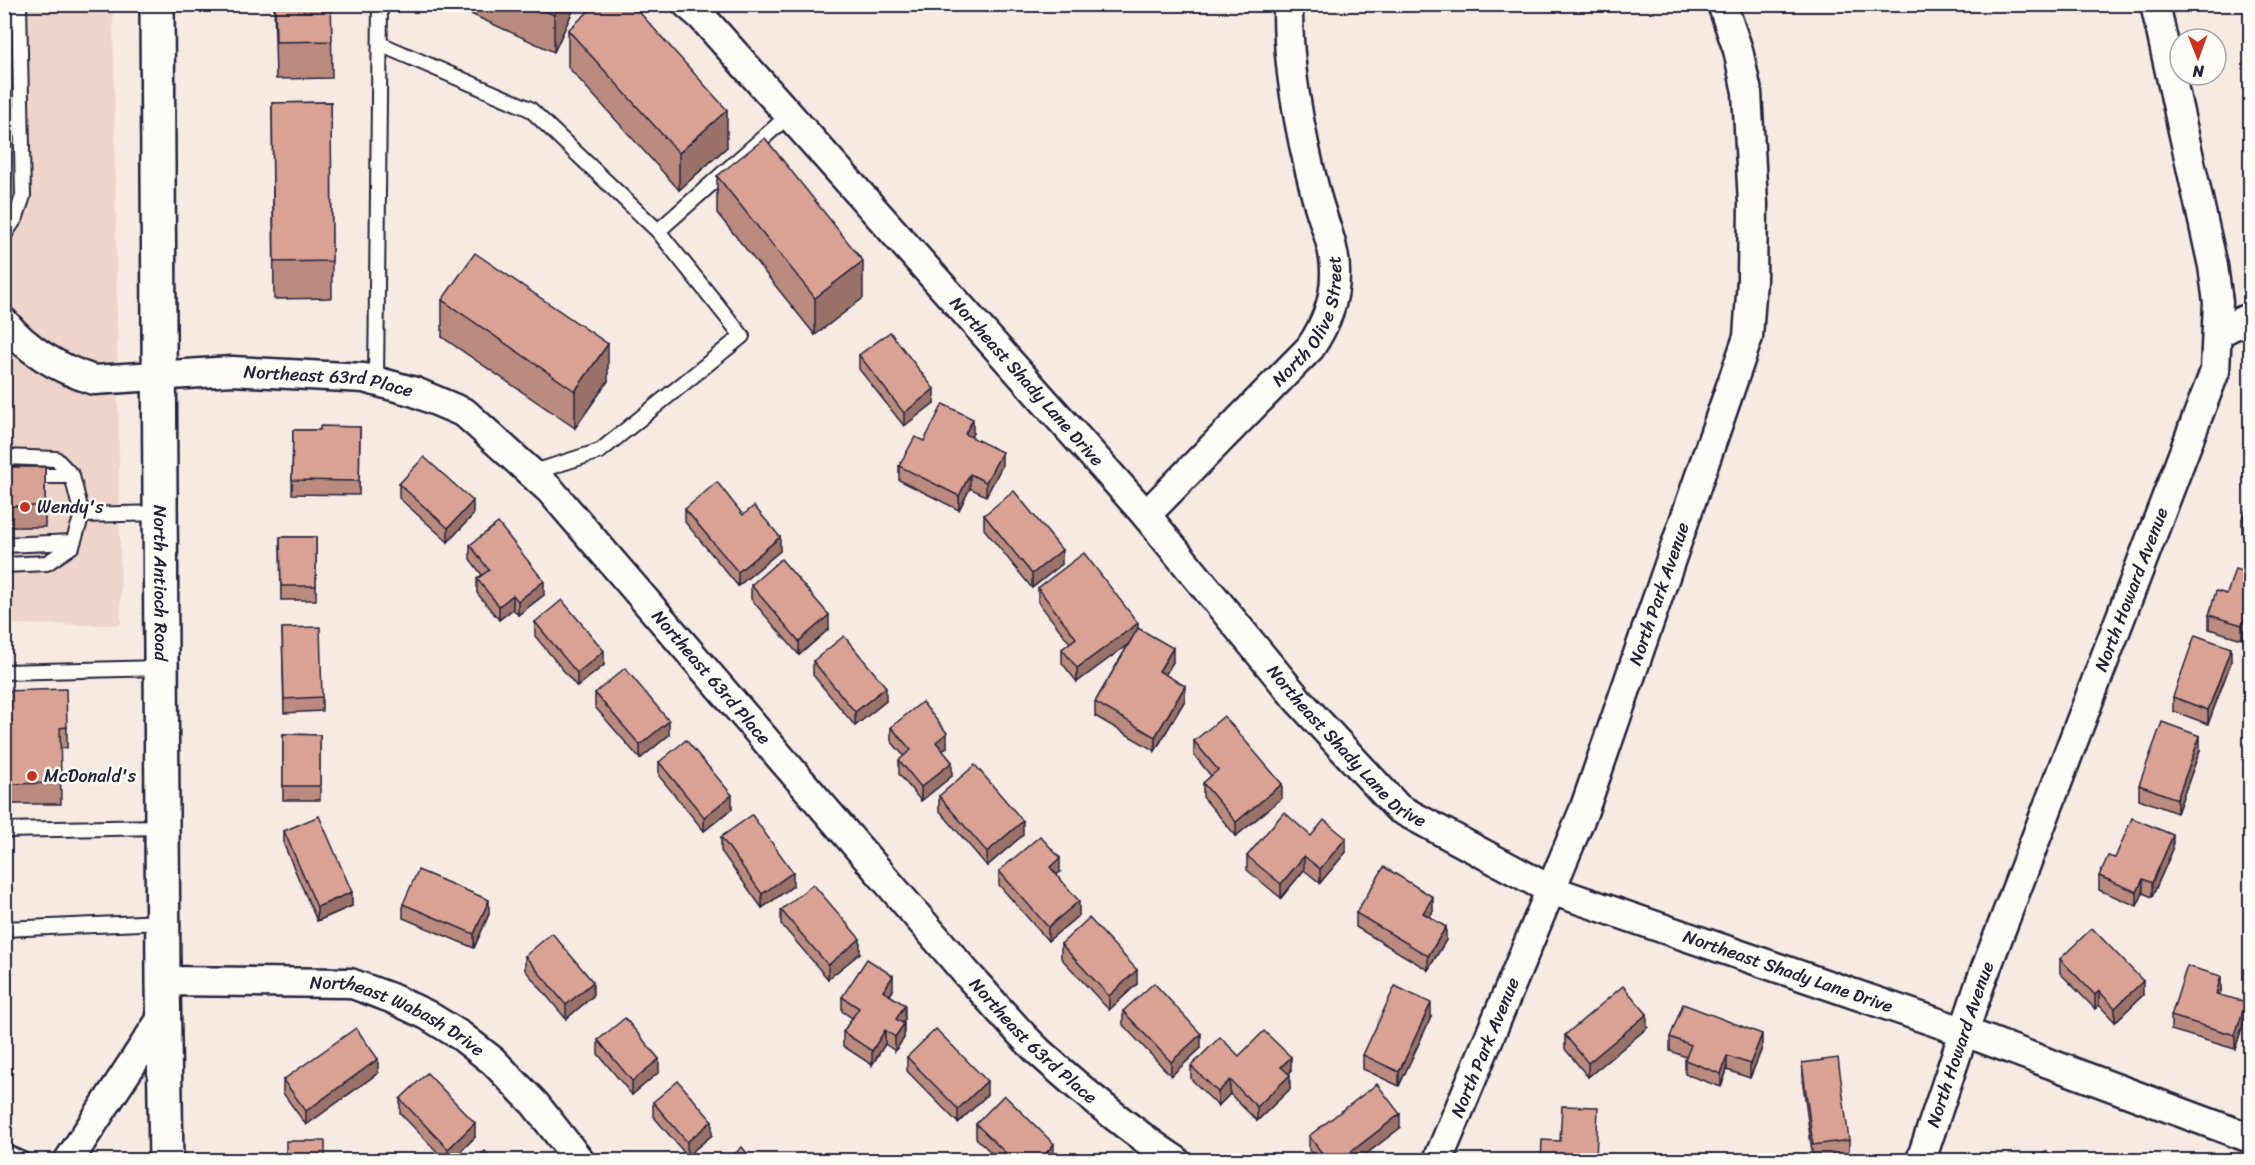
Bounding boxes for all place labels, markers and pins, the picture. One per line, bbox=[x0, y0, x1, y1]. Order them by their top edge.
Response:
place label: Wendy's bbox=[37, 491, 104, 523]
marker: Wendy's bbox=[18, 500, 32, 514]
place label: McDonald's bbox=[44, 760, 137, 792]
marker: McDonald's bbox=[25, 769, 39, 783]

